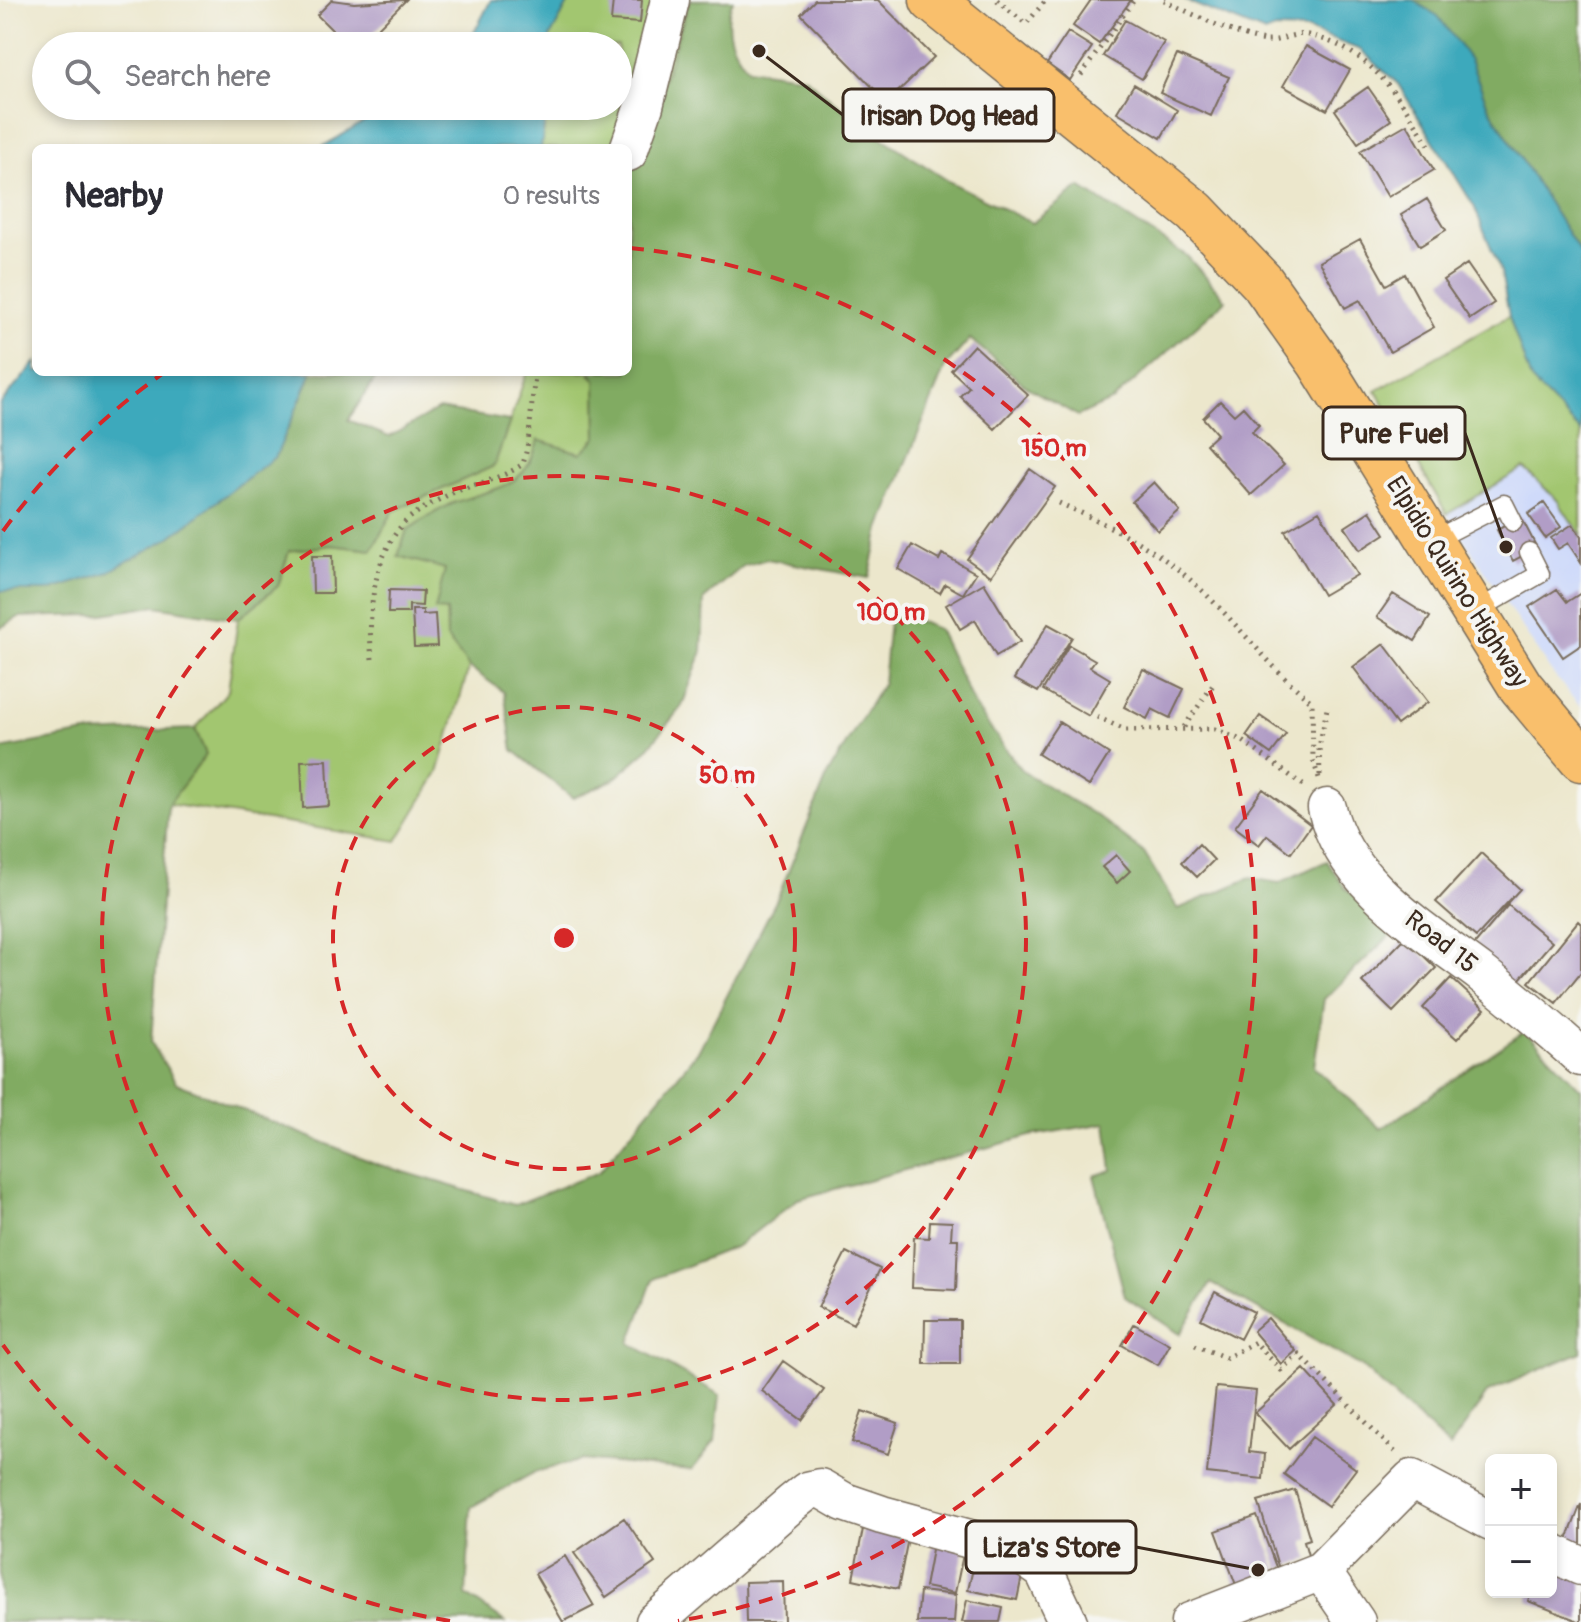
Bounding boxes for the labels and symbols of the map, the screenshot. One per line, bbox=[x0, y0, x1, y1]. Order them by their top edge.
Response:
callout: Irisan Dog Head bbox=[843, 89, 1054, 141]
text: Irisan Dog Head bbox=[859, 99, 1039, 134]
callout: Pure Fuel bbox=[1323, 407, 1465, 459]
text: Pure Fuel bbox=[1339, 417, 1449, 452]
text: 150 m bbox=[1021, 434, 1087, 463]
street label: Elpidio Quirino Highway bbox=[1379, 470, 1535, 694]
text: 100 m bbox=[857, 598, 925, 627]
text: 50 m bbox=[699, 761, 755, 790]
street label: Road 15 bbox=[1398, 904, 1484, 980]
centre of rings bbox=[550, 924, 578, 952]
callout: Liza's Store bbox=[966, 1521, 1136, 1573]
text: Liza's Store bbox=[982, 1531, 1121, 1566]

